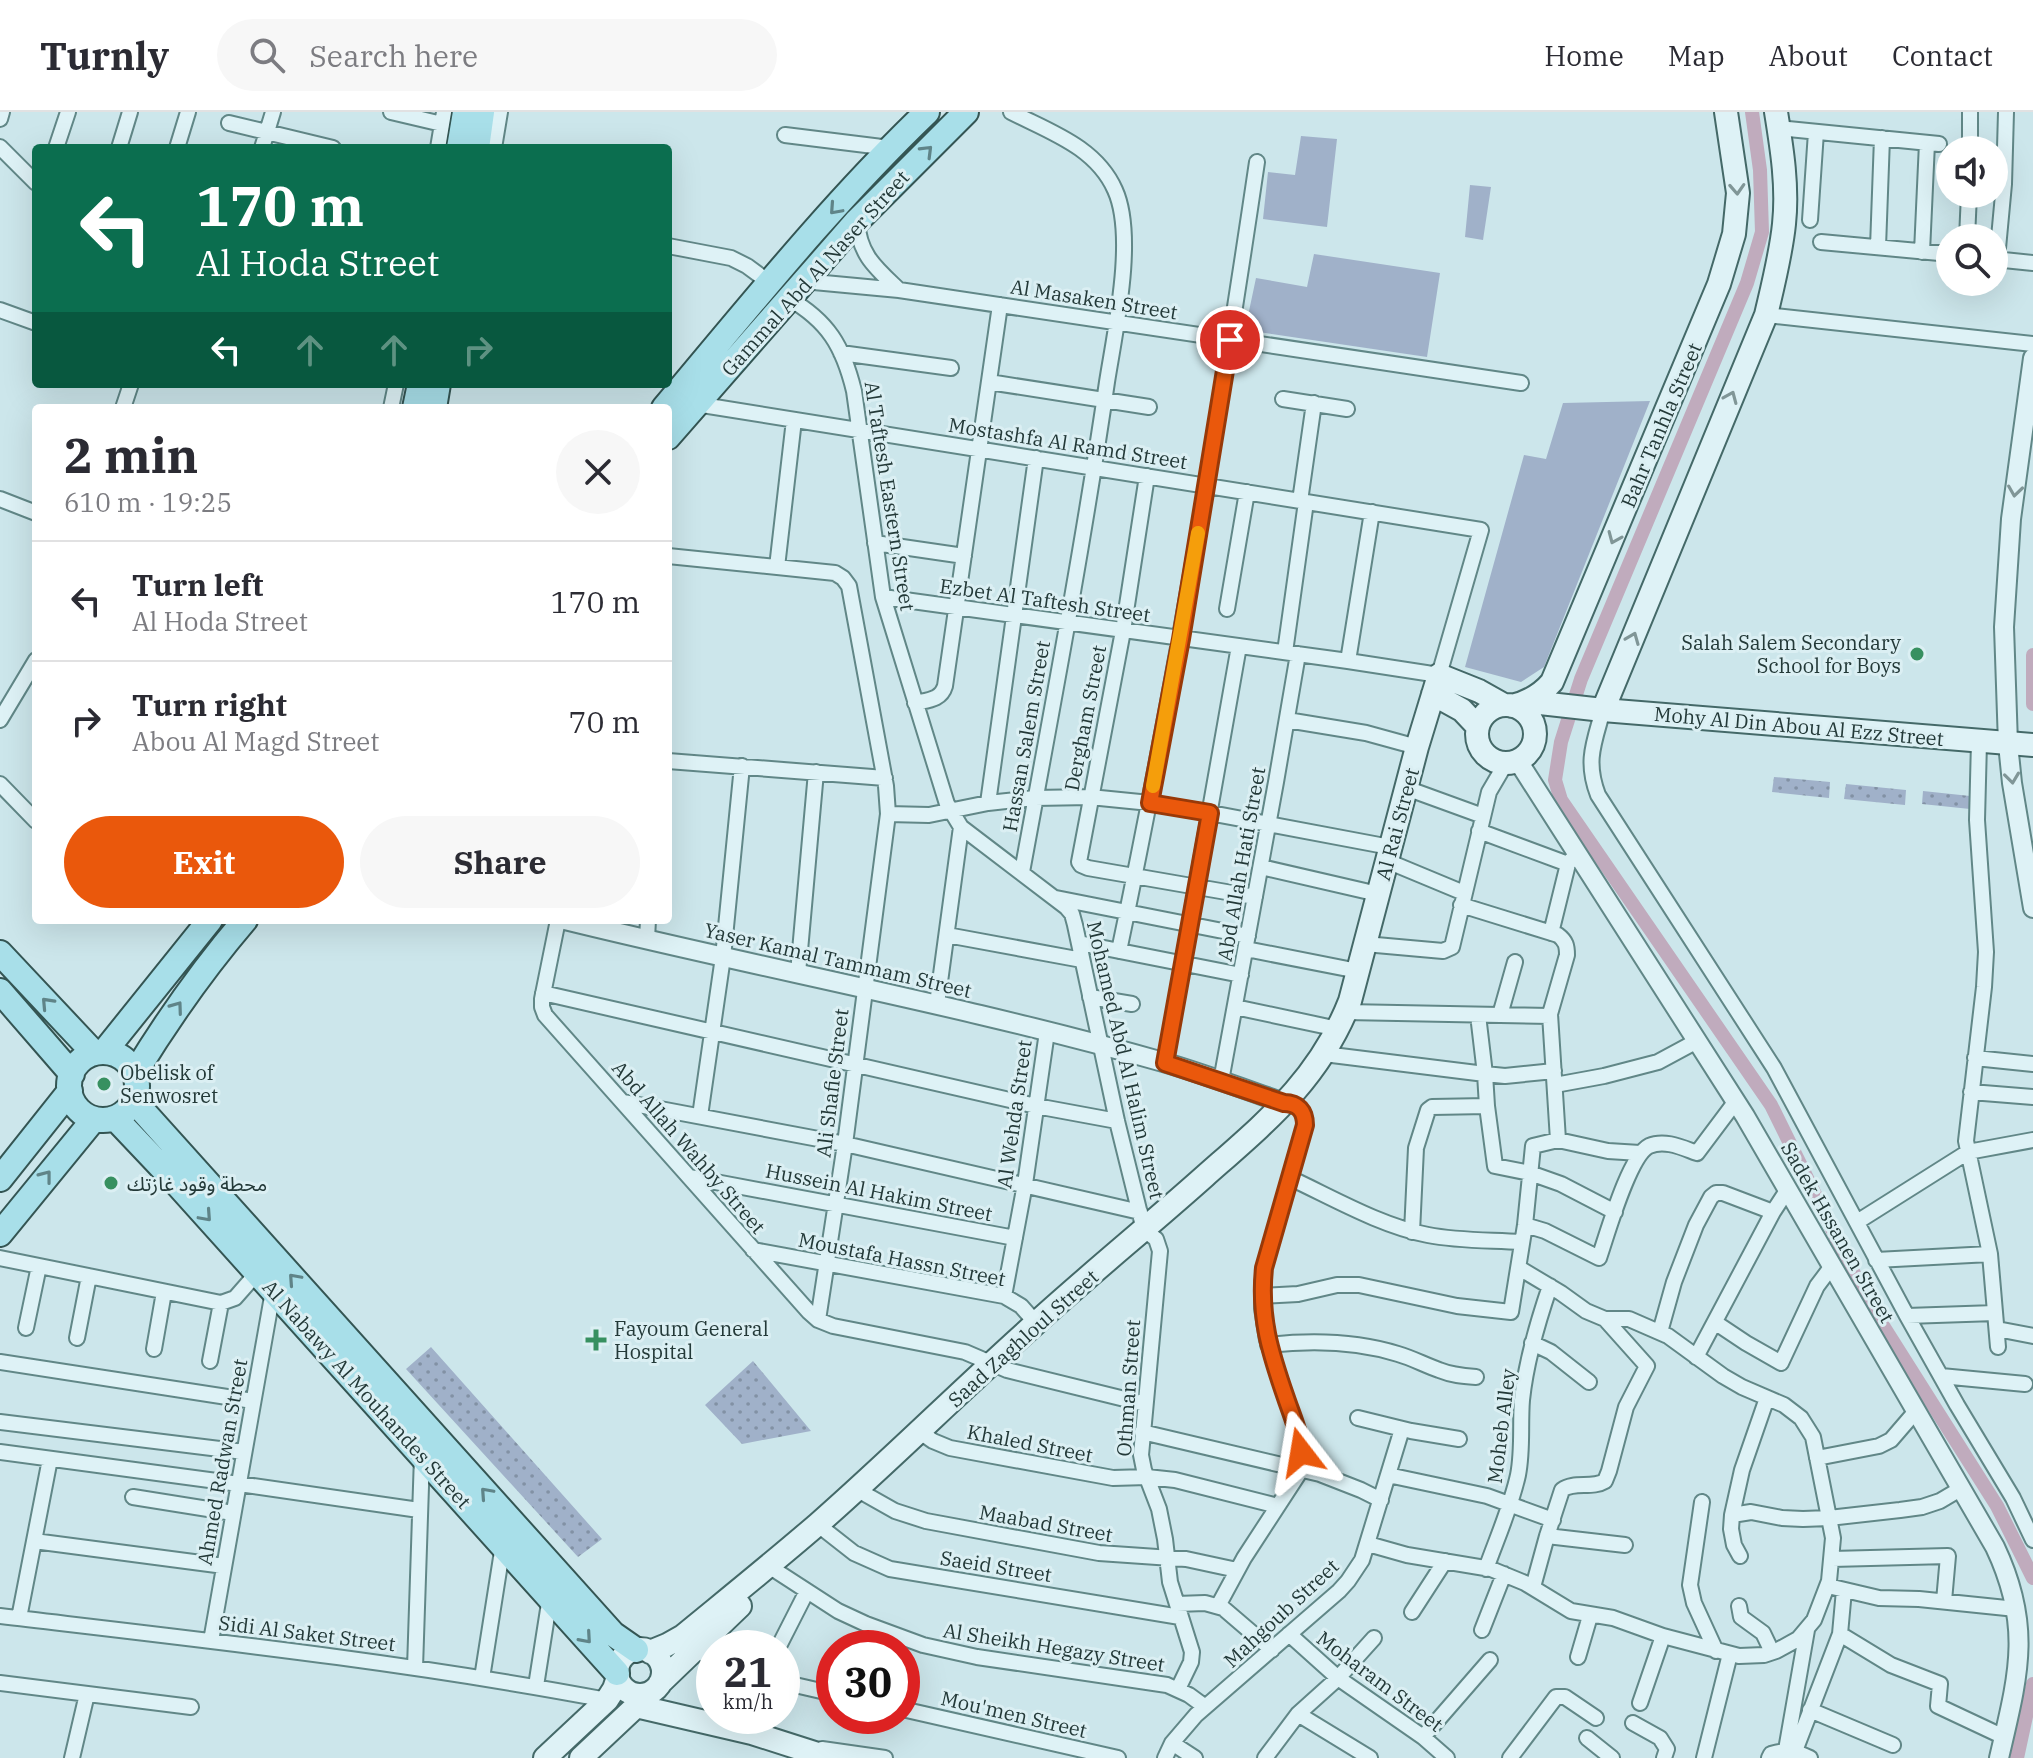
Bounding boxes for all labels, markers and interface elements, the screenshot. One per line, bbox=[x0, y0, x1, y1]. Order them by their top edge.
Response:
search box bbox=[217, 19, 777, 91]
text: Turnly bbox=[40, 31, 169, 80]
icon: search bbox=[245, 33, 289, 77]
text: Search here bbox=[309, 36, 478, 75]
text: Home bbox=[1544, 37, 1624, 74]
text: Map bbox=[1668, 37, 1725, 74]
text: About bbox=[1769, 37, 1848, 74]
text: Contact bbox=[1892, 37, 1993, 74]
map controls bbox=[1936, 136, 2008, 296]
button: sound bbox=[1936, 136, 2008, 208]
one-way arrow bbox=[918, 146, 932, 160]
street label: Gammal Abd Al Naser Street bbox=[715, 164, 915, 382]
text: 170 m bbox=[196, 169, 364, 241]
icon: left bbox=[64, 176, 168, 280]
one-way arrow bbox=[1728, 183, 1745, 196]
one-way arrow bbox=[831, 200, 845, 215]
button: search bbox=[1936, 224, 2008, 296]
text: Al Hoda Street bbox=[196, 239, 440, 286]
street label: Al Masaken Street bbox=[1008, 272, 1180, 326]
pin bbox=[1196, 306, 1264, 374]
icon: arrive bbox=[1208, 318, 1252, 362]
icon: left bbox=[204, 328, 248, 372]
icon: ahead bbox=[288, 328, 332, 372]
icon: ahead bbox=[372, 328, 416, 372]
icon: right bbox=[456, 328, 500, 372]
street label: Bahr Tanhla Street bbox=[1614, 339, 1708, 511]
street label: Al Taftesh Eastern Street bbox=[858, 379, 922, 613]
one-way arrow bbox=[1722, 391, 1738, 405]
street label: Mostashfa Al Ramd Street bbox=[947, 411, 1189, 475]
text: 2 min bbox=[64, 424, 198, 486]
button: close bbox=[556, 430, 640, 514]
one-way arrow bbox=[2007, 484, 2024, 498]
text: 610 m · 19:25 bbox=[64, 485, 232, 519]
one-way arrow bbox=[1607, 529, 1623, 544]
text: Turn left bbox=[132, 565, 264, 604]
street label: Ezbet Al Taftesh Street bbox=[938, 572, 1152, 628]
icon: left bbox=[64, 579, 108, 623]
text: 170 m bbox=[550, 582, 640, 621]
text: Al Hoda Street bbox=[132, 604, 308, 638]
place label: Salah Salem Secondary School for Boys bbox=[1681, 629, 1901, 679]
one-way arrow bbox=[1623, 632, 1640, 646]
street label: Hassan Salem Street bbox=[996, 638, 1056, 834]
street label: Dergham Street bbox=[1058, 643, 1112, 793]
marker: Salah Salem Secondary School for Boys bbox=[1908, 645, 1926, 663]
text: Turn right bbox=[132, 685, 287, 724]
icon: right bbox=[64, 699, 108, 743]
street label: Mohy Al Din Abou Al Ezz Street bbox=[1653, 700, 1945, 752]
text: 70 m bbox=[568, 702, 640, 741]
text: Abou Al Magd Street bbox=[132, 724, 379, 758]
street label: Abd Allah Hati Street bbox=[1211, 765, 1271, 963]
street label: Al Rai Street bbox=[1369, 765, 1425, 883]
one-way arrow bbox=[2003, 771, 2020, 785]
button: Exit bbox=[64, 816, 344, 908]
button: Share bbox=[360, 816, 640, 908]
street label: Yaser Kamal Tammam Street bbox=[702, 916, 974, 1004]
street label: Mohamed Abd Al Halim Street bbox=[1081, 918, 1171, 1202]
one-way arrow bbox=[41, 998, 56, 1012]
one-way arrow bbox=[167, 1002, 182, 1016]
street label: Ali Shafie Street bbox=[809, 1007, 855, 1159]
street label: Al Wehda Street bbox=[990, 1038, 1038, 1190]
street label: Abd Allah Wahby Street bbox=[606, 1055, 772, 1239]
place label: Obelisk of Senwosret bbox=[120, 1059, 218, 1109]
marker: Obelisk of Senwosret bbox=[95, 1075, 113, 1093]
street label: Sadek Hssanen Street bbox=[1775, 1136, 1901, 1328]
street label: Hussein Al Hakim Street bbox=[763, 1157, 995, 1227]
one-way arrow bbox=[37, 1170, 51, 1185]
place label: محطة وقود غازتك bbox=[127, 1170, 267, 1197]
marker: محطة وقود غازتك bbox=[102, 1174, 120, 1192]
one-way arrow bbox=[197, 1207, 211, 1222]
street label: Moustafa Hassn Street bbox=[796, 1226, 1008, 1292]
street label: Saad Zaghloul Street bbox=[942, 1263, 1104, 1413]
one-way arrow bbox=[289, 1273, 303, 1288]
street label: Al Nabawy Al Mouhandes Street bbox=[257, 1274, 477, 1514]
place label: Fayoum General Hospital bbox=[614, 1315, 769, 1365]
street label: Othman Street bbox=[1110, 1318, 1146, 1458]
marker: Fayoum General Hospital bbox=[585, 1329, 607, 1351]
street label: Ahmed Radwan Street bbox=[191, 1357, 253, 1567]
street label: Moheb Alley bbox=[1481, 1367, 1521, 1485]
position arrow bbox=[1259, 1410, 1343, 1494]
street label: Khaled Street bbox=[965, 1418, 1095, 1468]
one-way arrow bbox=[481, 1488, 495, 1502]
street label: Maabad Street bbox=[977, 1498, 1115, 1548]
street label: Saeid Street bbox=[938, 1544, 1054, 1588]
street label: Mahgoub Street bbox=[1218, 1553, 1344, 1673]
street label: Sidi Al Saket Street bbox=[217, 1609, 397, 1657]
street label: Al Sheikh Hegazy Street bbox=[941, 1616, 1167, 1678]
street label: Moharam Street bbox=[1311, 1625, 1449, 1737]
one-way arrow bbox=[577, 1629, 591, 1644]
speed limit sign: 30 bbox=[816, 1630, 920, 1734]
text: 21 bbox=[724, 1646, 772, 1698]
street label: Mou'men Street bbox=[938, 1684, 1090, 1744]
text: km/h bbox=[723, 1688, 773, 1715]

